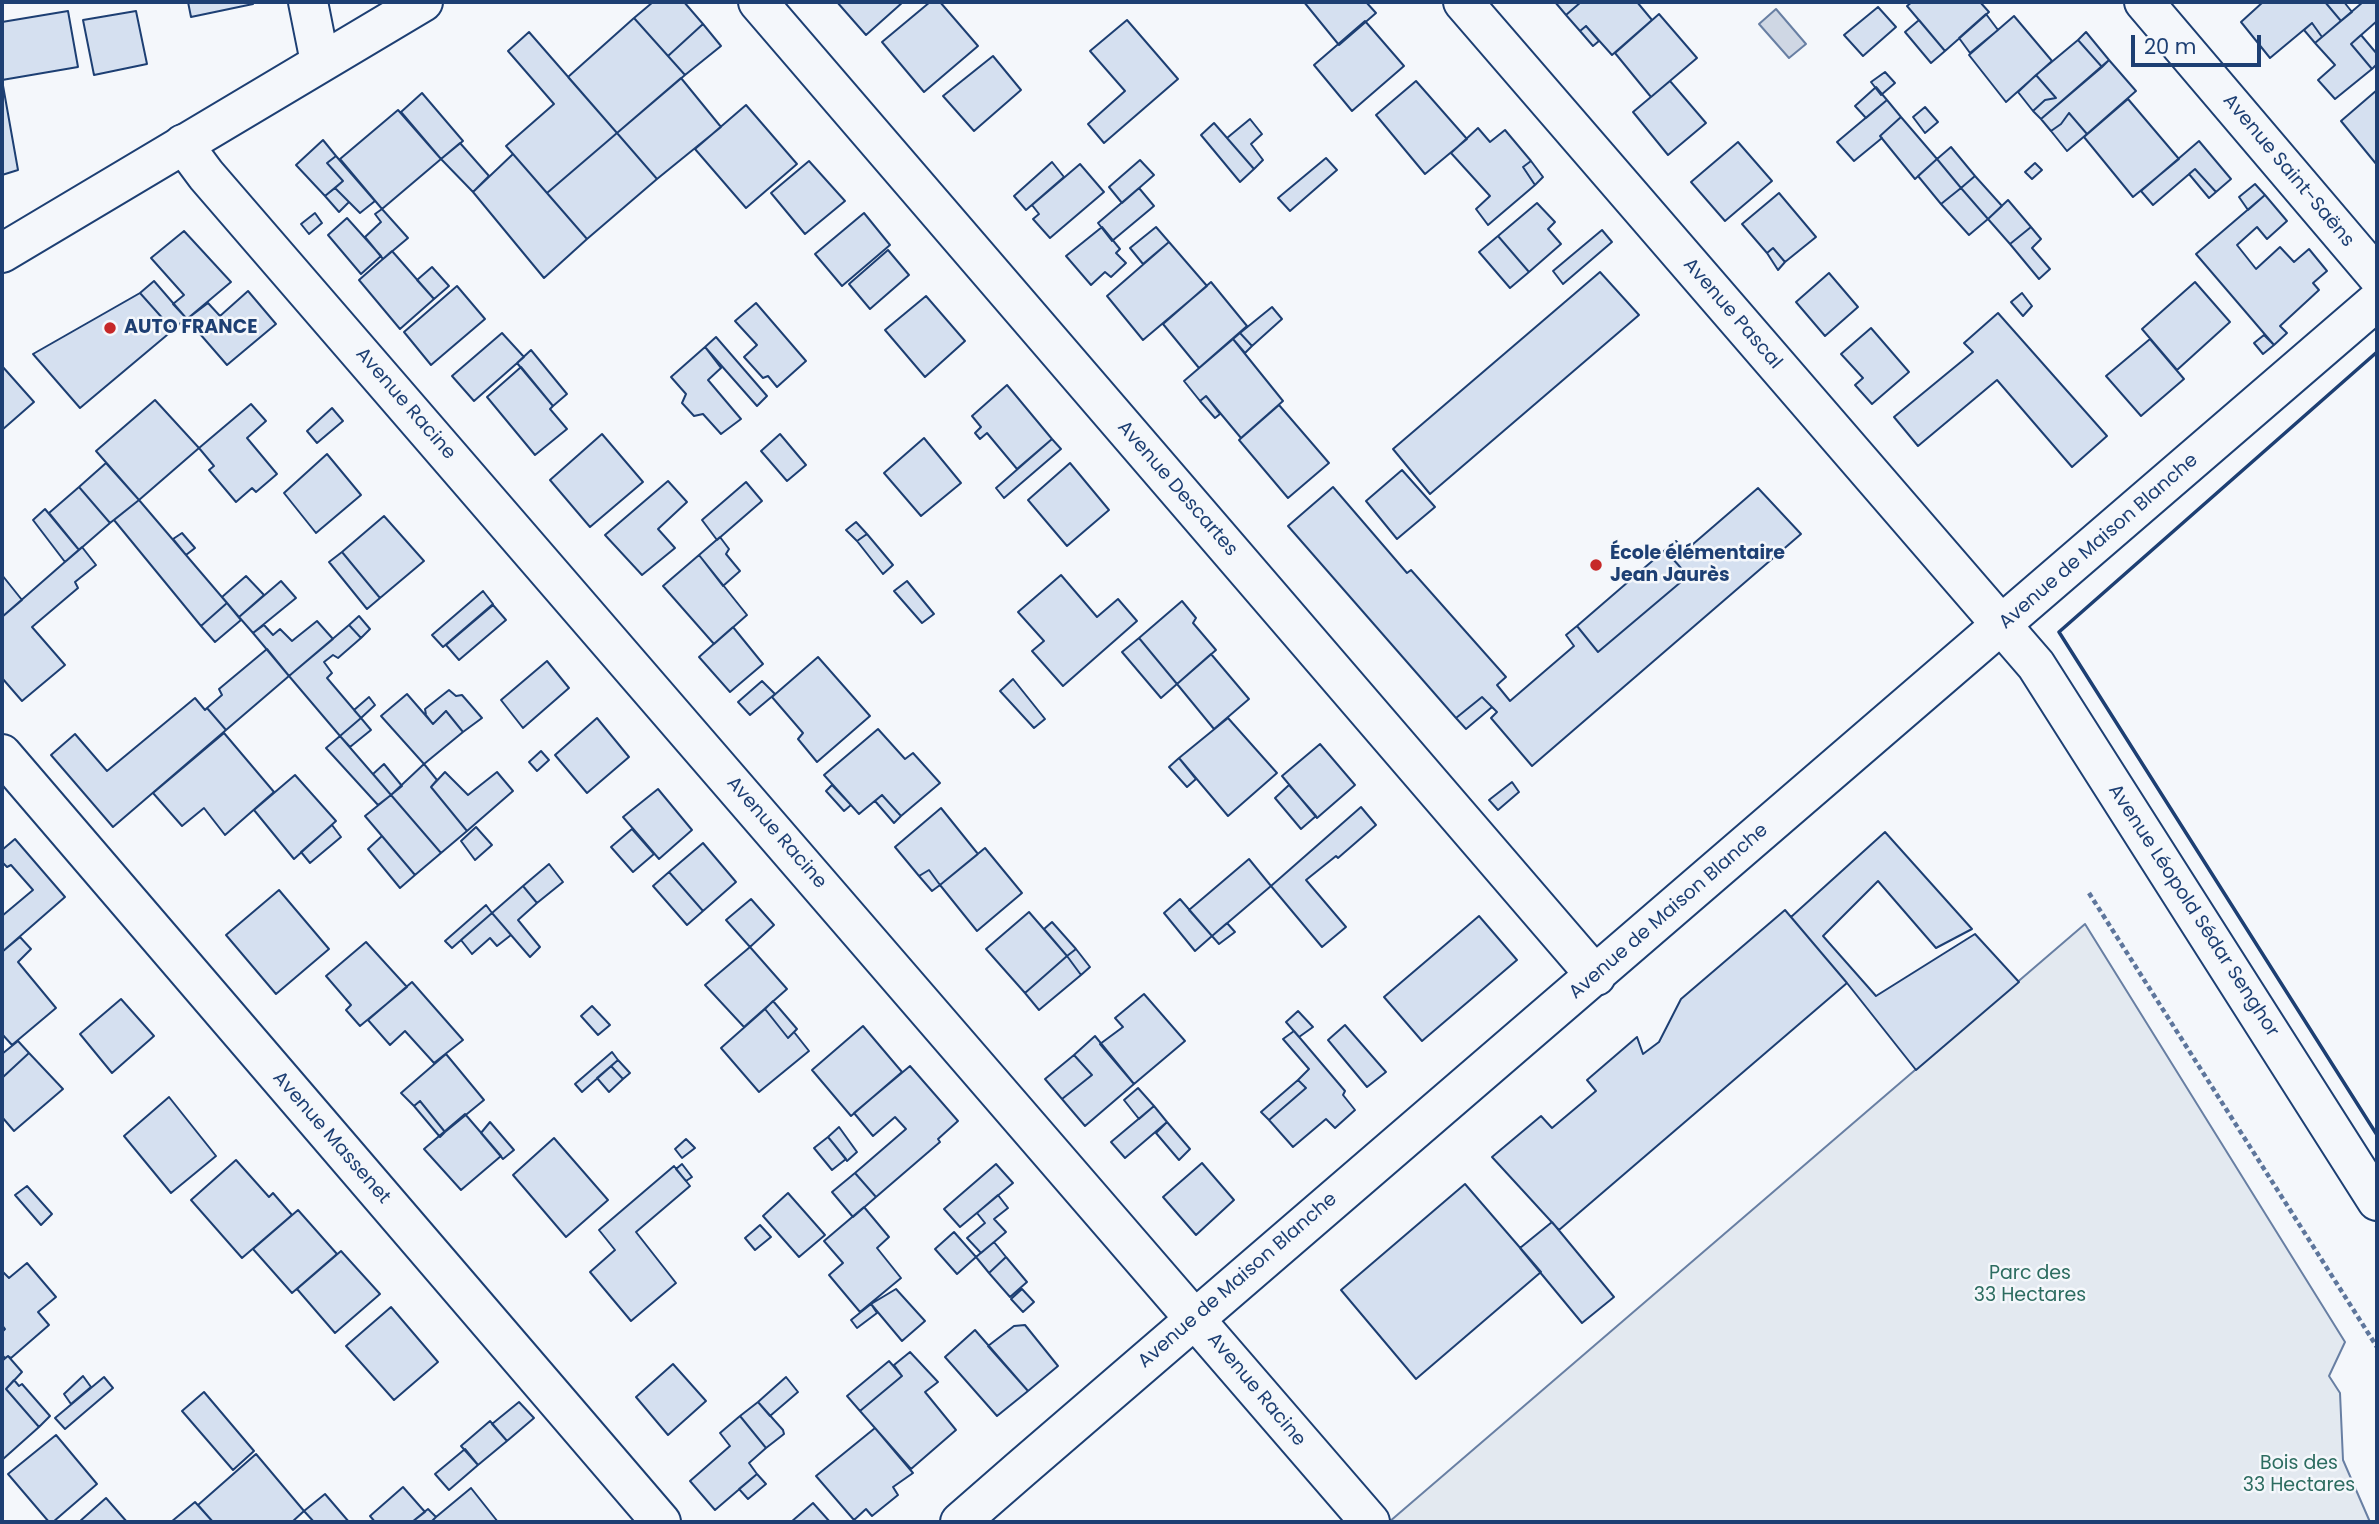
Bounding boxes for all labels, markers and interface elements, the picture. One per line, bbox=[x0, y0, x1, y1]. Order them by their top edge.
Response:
scale bar bbox=[2134, 21, 2264, 65]
text: 20 m bbox=[2144, 32, 2197, 61]
street label: Avenue Saint-Saëns bbox=[2217, 90, 2359, 252]
street label: Avenue Pascal bbox=[1678, 254, 1786, 374]
place label: AUTO FRANCE bbox=[124, 317, 257, 339]
marker: AUTO FRANCE bbox=[102, 320, 118, 336]
street label: Avenue Racine bbox=[350, 343, 460, 465]
street label: Avenue Descartes bbox=[1112, 417, 1242, 561]
street label: Avenue de Maison Blanche bbox=[1995, 449, 2203, 635]
place label: École élémentaire Jean Jaurès bbox=[1610, 543, 1785, 587]
marker: École élémentaire Jean Jaurès bbox=[1588, 557, 1604, 573]
street label: Avenue Racine bbox=[721, 772, 831, 894]
street label: Avenue Léopold Sédar Senghor bbox=[2103, 781, 2283, 1041]
street label: Avenue de Maison Blanche bbox=[1565, 819, 1773, 1005]
street label: Avenue Massenet bbox=[267, 1067, 395, 1209]
street label: Avenue de Maison Blanche bbox=[1134, 1188, 1342, 1374]
park label: Parc des 33 Hectares bbox=[1974, 1263, 2086, 1307]
street label: Avenue Racine bbox=[1202, 1329, 1310, 1451]
park label: Bois des 33 Hectares bbox=[2243, 1453, 2355, 1497]

